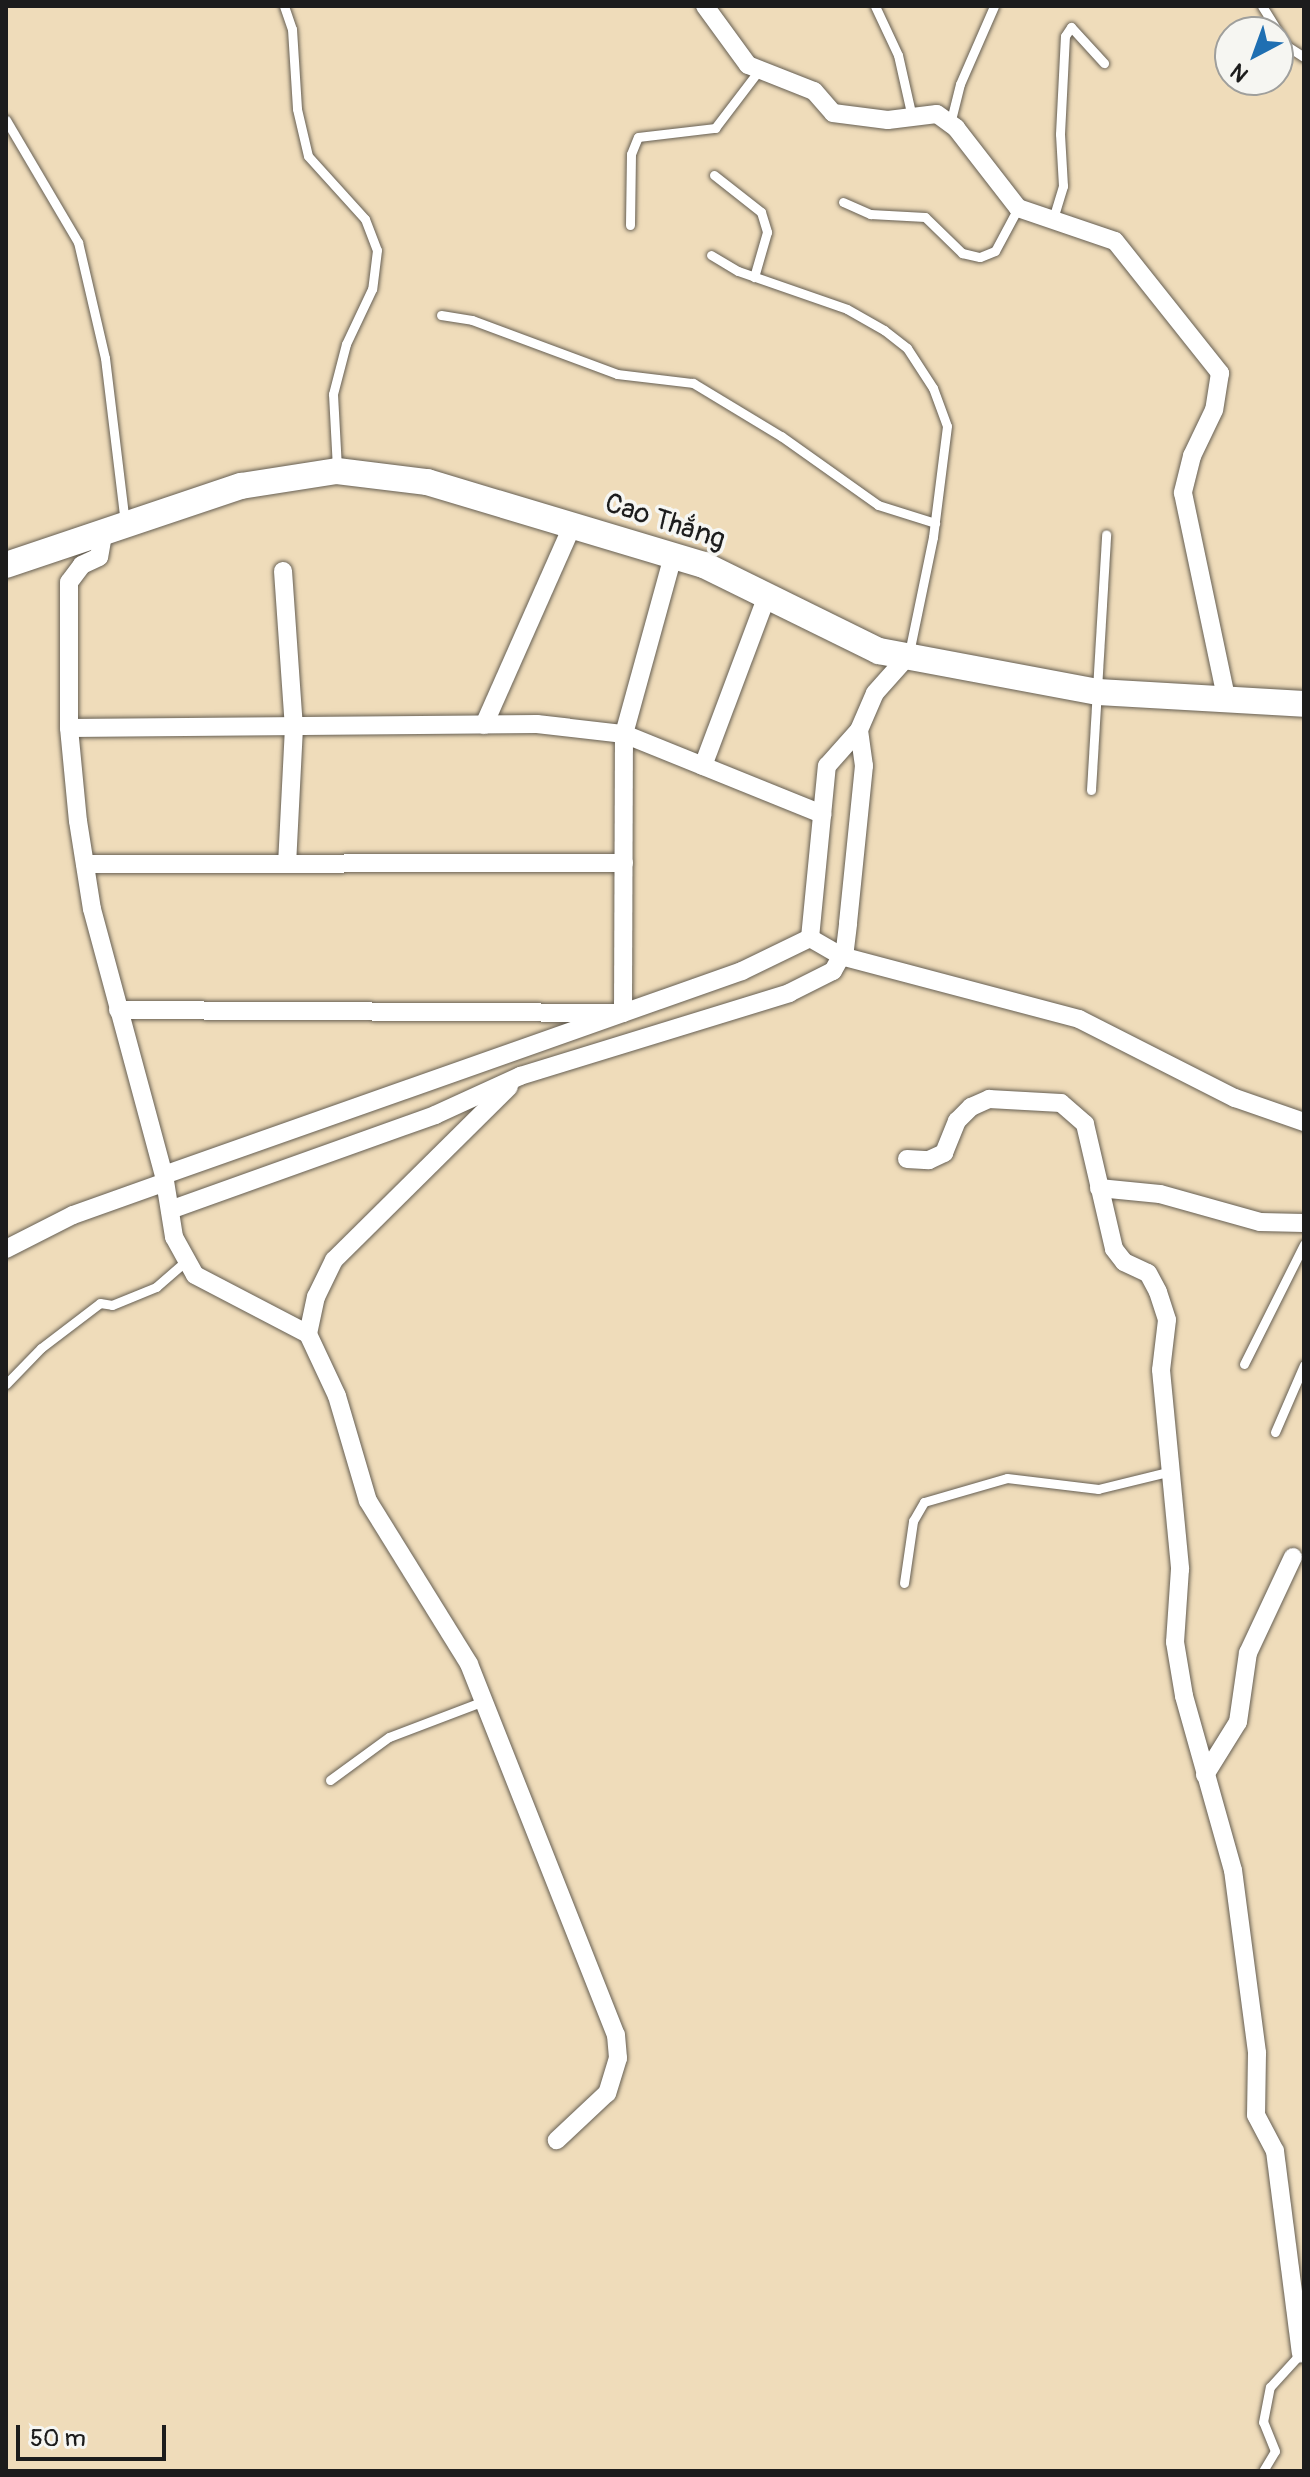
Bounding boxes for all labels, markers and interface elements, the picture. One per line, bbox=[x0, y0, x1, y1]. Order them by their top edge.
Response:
north arrow bbox=[1214, 16, 1294, 96]
text: N bbox=[1225, 57, 1254, 88]
street label: Cao Thắng bbox=[601, 487, 729, 557]
scale bar bbox=[20, 2409, 170, 2459]
text: 50 m bbox=[30, 2424, 86, 2453]

